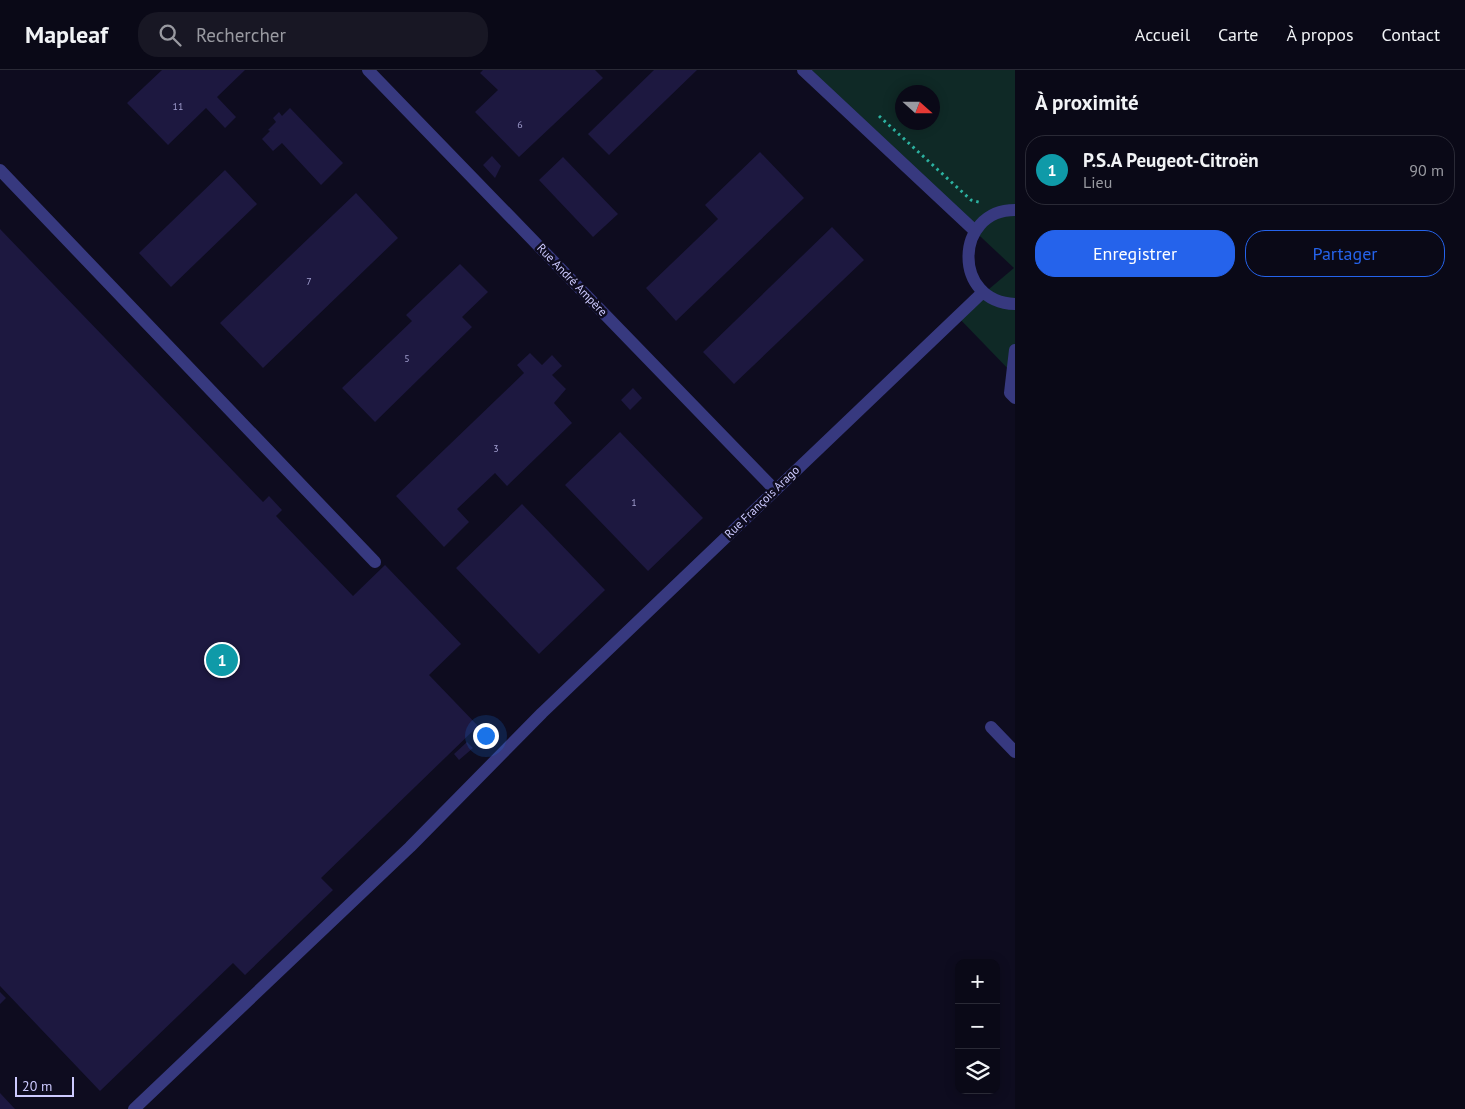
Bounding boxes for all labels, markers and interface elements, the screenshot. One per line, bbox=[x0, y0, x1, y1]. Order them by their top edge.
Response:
search box bbox=[138, 12, 488, 57]
text: Mapleaf bbox=[25, 19, 108, 50]
icon: search bbox=[156, 21, 184, 49]
text: Rechercher bbox=[196, 23, 286, 47]
text: Accueil bbox=[1135, 23, 1190, 46]
text: Carte bbox=[1218, 23, 1259, 46]
text: À propos bbox=[1287, 23, 1354, 46]
text: Contact bbox=[1382, 23, 1440, 46]
north arrow bbox=[895, 85, 940, 130]
text: À proximité bbox=[1035, 89, 1139, 116]
house number: 11 bbox=[173, 100, 183, 113]
house number: 6 bbox=[517, 118, 523, 131]
text: P.S.A Peugeot-Citroën bbox=[1083, 148, 1259, 172]
text: 1 bbox=[1047, 160, 1057, 180]
text: 90 m bbox=[1409, 160, 1444, 180]
text: Lieu bbox=[1083, 172, 1112, 192]
button: Enregistrer bbox=[1035, 230, 1235, 277]
button: Partager bbox=[1245, 230, 1445, 277]
street label: Rue André Ampère bbox=[534, 240, 611, 319]
house number: 7 bbox=[306, 275, 312, 288]
house number: 5 bbox=[404, 352, 410, 365]
house number: 3 bbox=[493, 442, 499, 455]
street label: Rue François Arago bbox=[721, 462, 802, 541]
house number: 1 bbox=[631, 496, 637, 509]
pin: 1 bbox=[206, 641, 238, 679]
your location bbox=[473, 723, 499, 749]
map controls bbox=[955, 959, 1000, 1094]
button: + bbox=[955, 959, 1000, 1004]
button: − bbox=[955, 1004, 1000, 1049]
button: layers bbox=[955, 1049, 1000, 1094]
scale bar bbox=[15, 1074, 74, 1097]
text: 20 m bbox=[22, 1077, 52, 1095]

